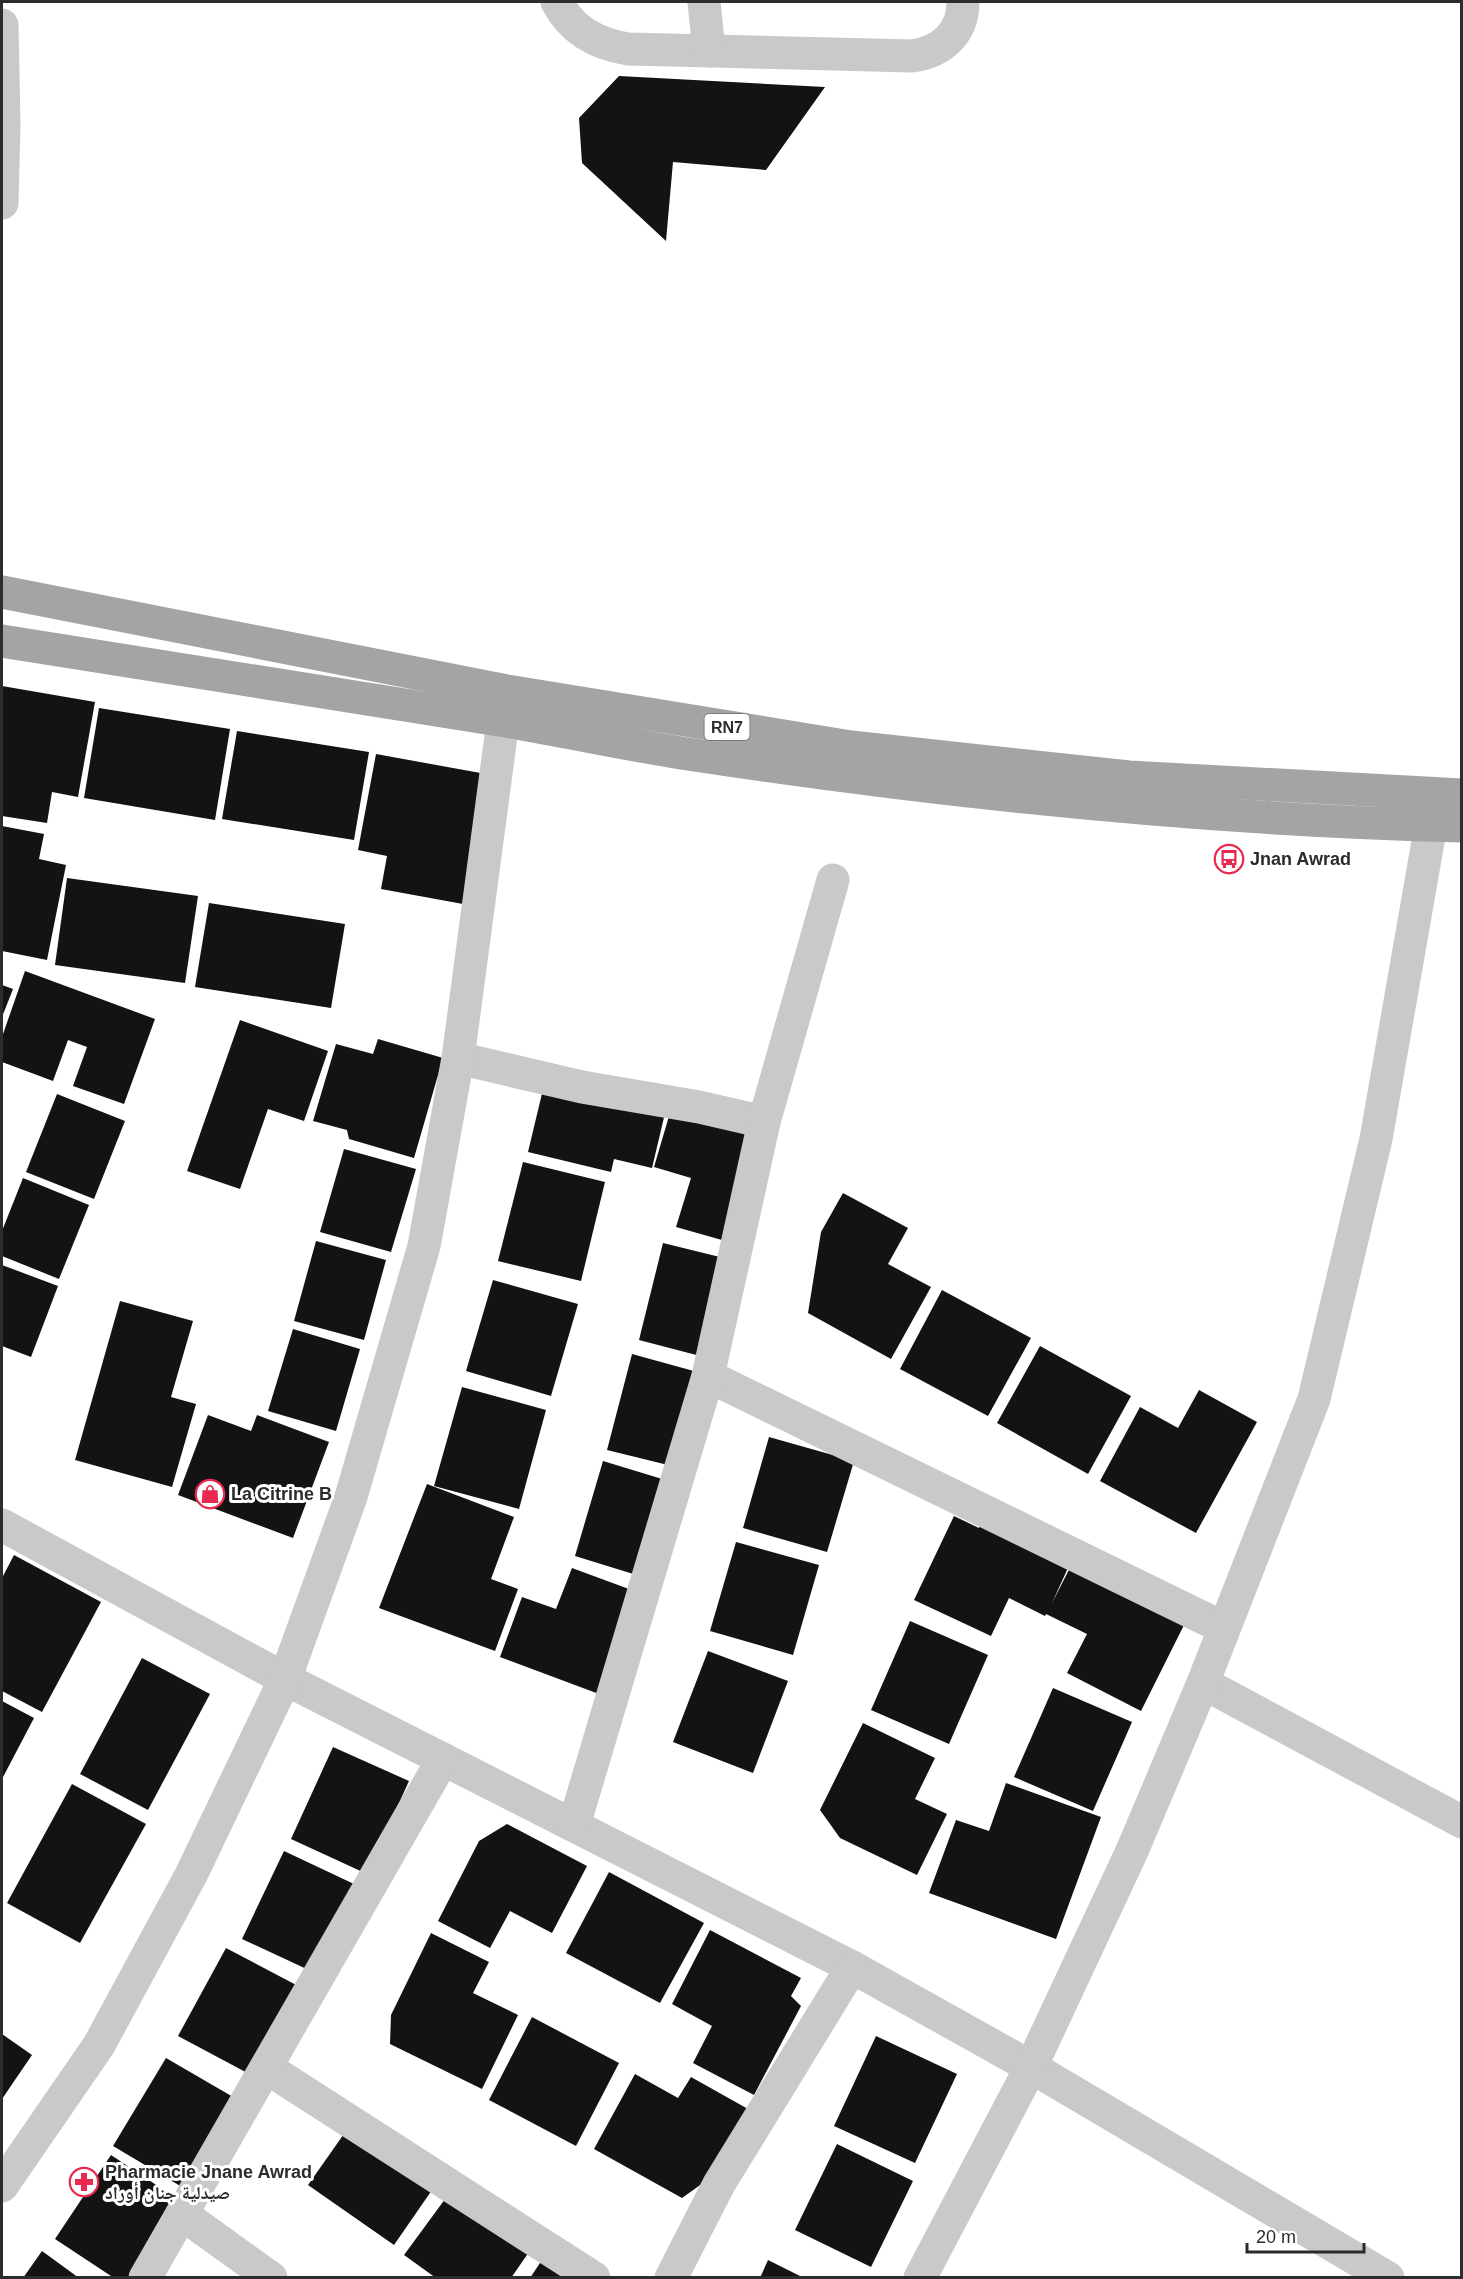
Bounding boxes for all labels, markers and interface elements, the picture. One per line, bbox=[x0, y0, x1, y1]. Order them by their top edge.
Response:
road number: RN7 bbox=[704, 714, 750, 740]
bus stop icon: Jnan Awrad bbox=[1213, 843, 1245, 875]
place label: Jnan Awrad bbox=[1250, 849, 1351, 869]
shop icon: La Citrine B bbox=[194, 1478, 226, 1510]
place label: La Citrine B bbox=[231, 1484, 332, 1504]
place label: Pharmacie Jnane Awrad صيدلية جنان أوراد bbox=[105, 2162, 312, 2204]
pharmacy icon: Pharmacie Jnane Awrad صيدلية جنان أوراد bbox=[68, 2166, 100, 2198]
scale bar bbox=[1247, 2216, 1364, 2254]
text: 20 m bbox=[1256, 2227, 1296, 2247]

